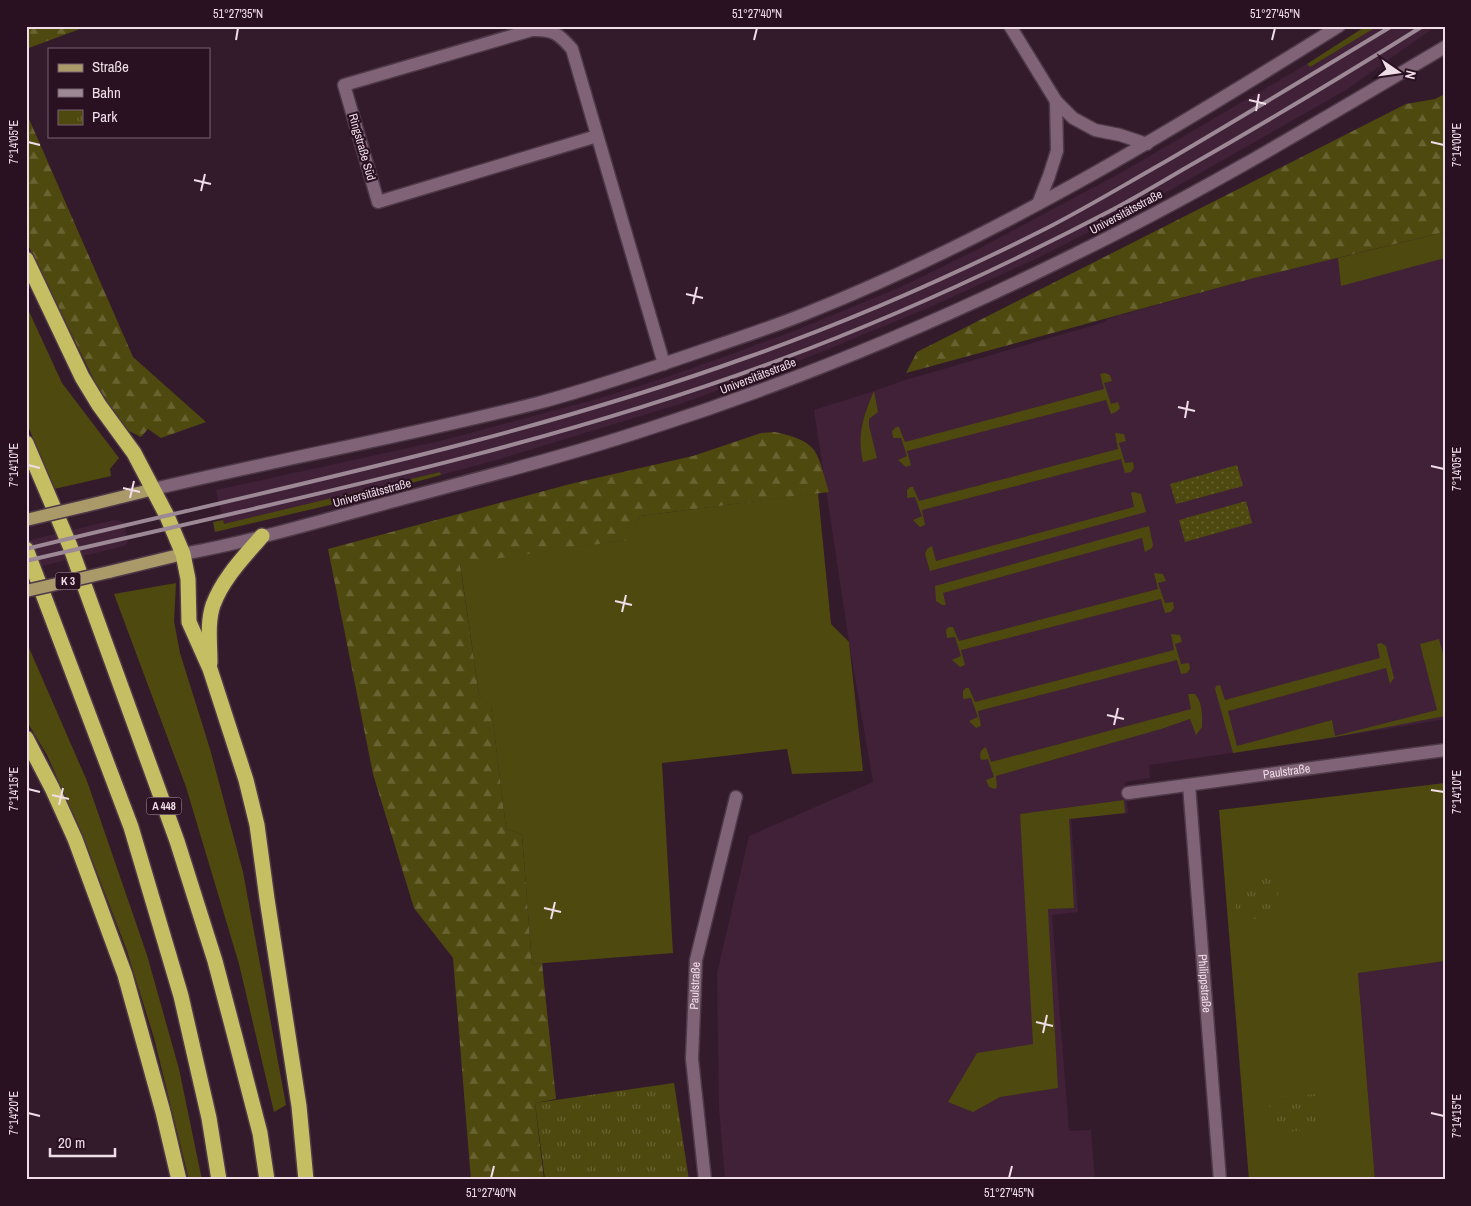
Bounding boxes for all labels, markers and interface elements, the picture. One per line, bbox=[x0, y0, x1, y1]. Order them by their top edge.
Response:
text: 51°27'35"N bbox=[213, 6, 263, 22]
text: 51°27'40"N bbox=[732, 6, 782, 22]
text: 51°27'45"N bbox=[1250, 6, 1300, 22]
legend bbox=[48, 48, 210, 138]
north arrow bbox=[1374, 48, 1424, 98]
text: Straße bbox=[92, 56, 129, 77]
text: N bbox=[1401, 69, 1420, 81]
text: Bahn bbox=[92, 82, 121, 103]
text: Park bbox=[92, 106, 118, 127]
street label: Ringstraße Süd bbox=[345, 112, 379, 182]
text: 7°14'05"E bbox=[6, 120, 22, 164]
text: 7°14'00"E bbox=[1449, 123, 1465, 167]
street label: Universitätsstraße bbox=[1087, 186, 1165, 238]
street label: Universitätsstraße bbox=[718, 354, 798, 398]
text: 7°14'10"E bbox=[6, 443, 22, 487]
text: 7°14'05"E bbox=[1449, 447, 1465, 491]
street label: Universitätsstraße bbox=[331, 475, 413, 511]
road number: K 3 bbox=[56, 572, 80, 590]
street label: Paulstraße bbox=[1262, 760, 1311, 783]
text: 7°14'15"E bbox=[6, 767, 22, 811]
text: 7°14'10"E bbox=[1449, 770, 1465, 814]
road number: A 448 bbox=[146, 798, 182, 814]
street label: Philippstraße bbox=[1194, 954, 1215, 1013]
street label: Paulstraße bbox=[686, 962, 704, 1010]
text: 7°14'20"E bbox=[6, 1091, 22, 1135]
text: 7°14'15"E bbox=[1449, 1094, 1465, 1138]
scale bar bbox=[50, 1126, 115, 1158]
text: 20 m bbox=[58, 1132, 85, 1153]
text: 51°27'40"N bbox=[466, 1185, 516, 1201]
text: 51°27'45"N bbox=[984, 1185, 1034, 1201]

